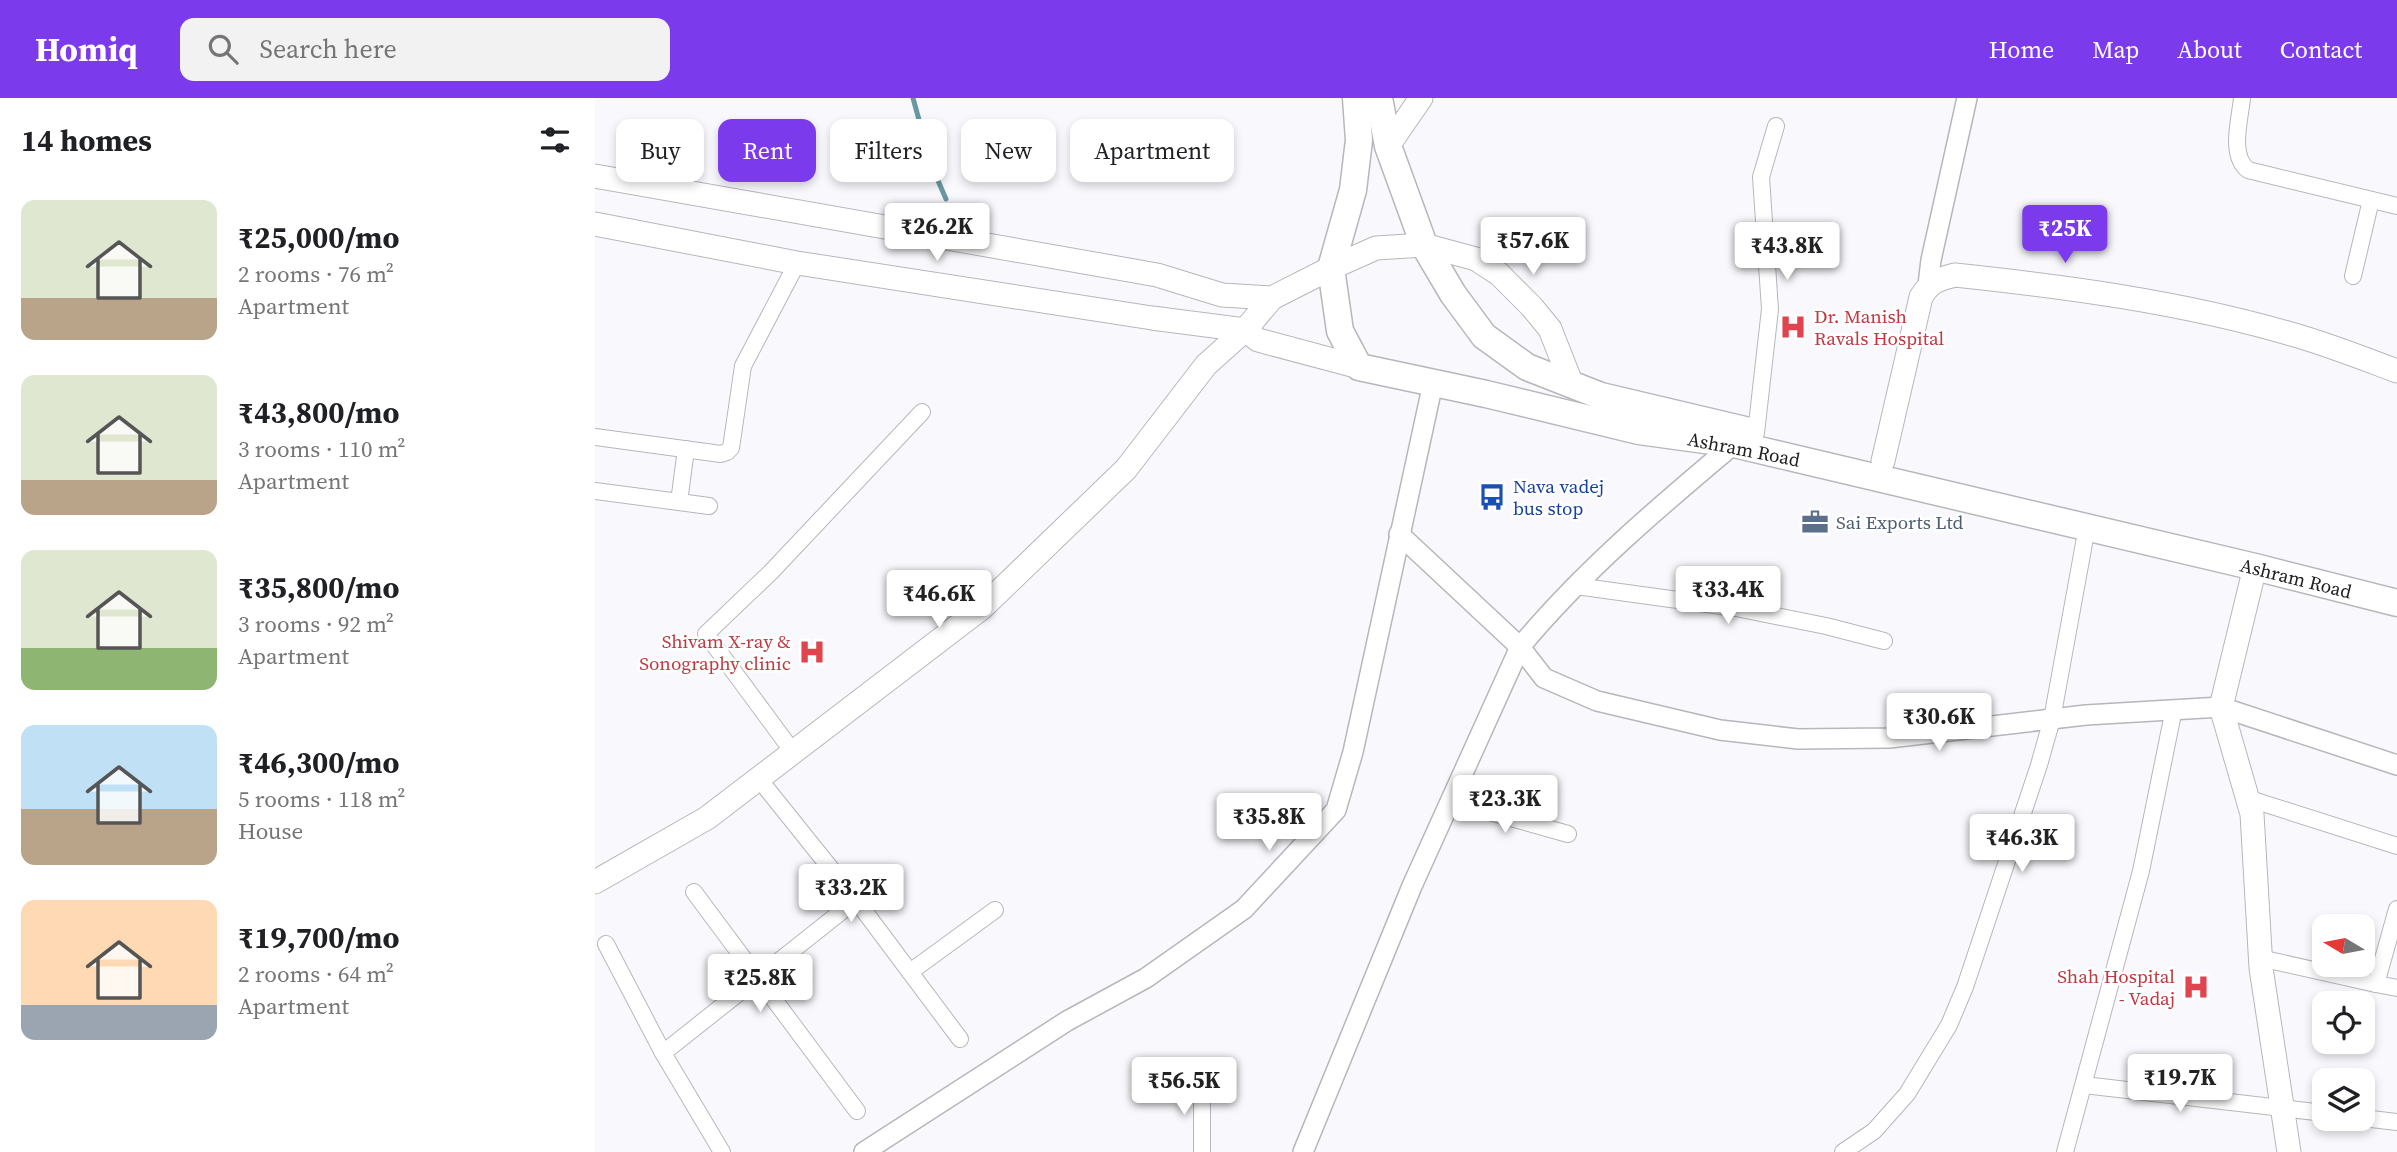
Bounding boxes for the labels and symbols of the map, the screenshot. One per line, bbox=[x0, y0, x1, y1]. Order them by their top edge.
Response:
pin: ₹26.2K bbox=[880, 204, 994, 263]
pin: ₹25K bbox=[2024, 206, 2106, 265]
pin: ₹57.6K bbox=[1476, 218, 1590, 277]
pin: ₹43.8K bbox=[1730, 222, 1844, 282]
place label: Dr. Manish Ravals Hospital bbox=[1814, 303, 1945, 351]
hospital icon: Dr. Manish Ravals Hospital bbox=[1778, 312, 1808, 342]
street label: Ashram Road bbox=[1686, 425, 1803, 473]
place label: Nava vadej bus stop bbox=[1513, 473, 1604, 521]
bus stop icon: Nava vadej bus stop bbox=[1477, 482, 1507, 512]
office icon: Sai Exports Ltd bbox=[1800, 507, 1830, 537]
place label: Sai Exports Ltd bbox=[1836, 509, 1964, 535]
street label: Ashram Road bbox=[2237, 552, 2355, 604]
pin: ₹33.4K bbox=[1671, 566, 1785, 626]
pin: ₹46.6K bbox=[882, 570, 996, 630]
place label: Shivam X-ray & Sonography clinic bbox=[639, 628, 791, 676]
hospital icon: Shivam X-ray & Sonography clinic bbox=[797, 637, 827, 667]
pin: ₹30.6K bbox=[1882, 694, 1996, 753]
pin: ₹23.3K bbox=[1448, 776, 1562, 835]
pin: ₹35.8K bbox=[1212, 794, 1326, 853]
pin: ₹46.3K bbox=[1965, 814, 2079, 874]
pin: ₹33.2K bbox=[794, 864, 908, 924]
north arrow bbox=[2312, 914, 2375, 976]
pin: ₹25.8K bbox=[703, 954, 817, 1014]
place label: Shah Hospital - Vadaj bbox=[2057, 963, 2175, 1011]
hospital icon: Shah Hospital - Vadaj bbox=[2181, 972, 2211, 1002]
pin: ₹19.7K bbox=[2123, 1054, 2237, 1114]
pin: ₹56.5K bbox=[1127, 1058, 1241, 1117]

